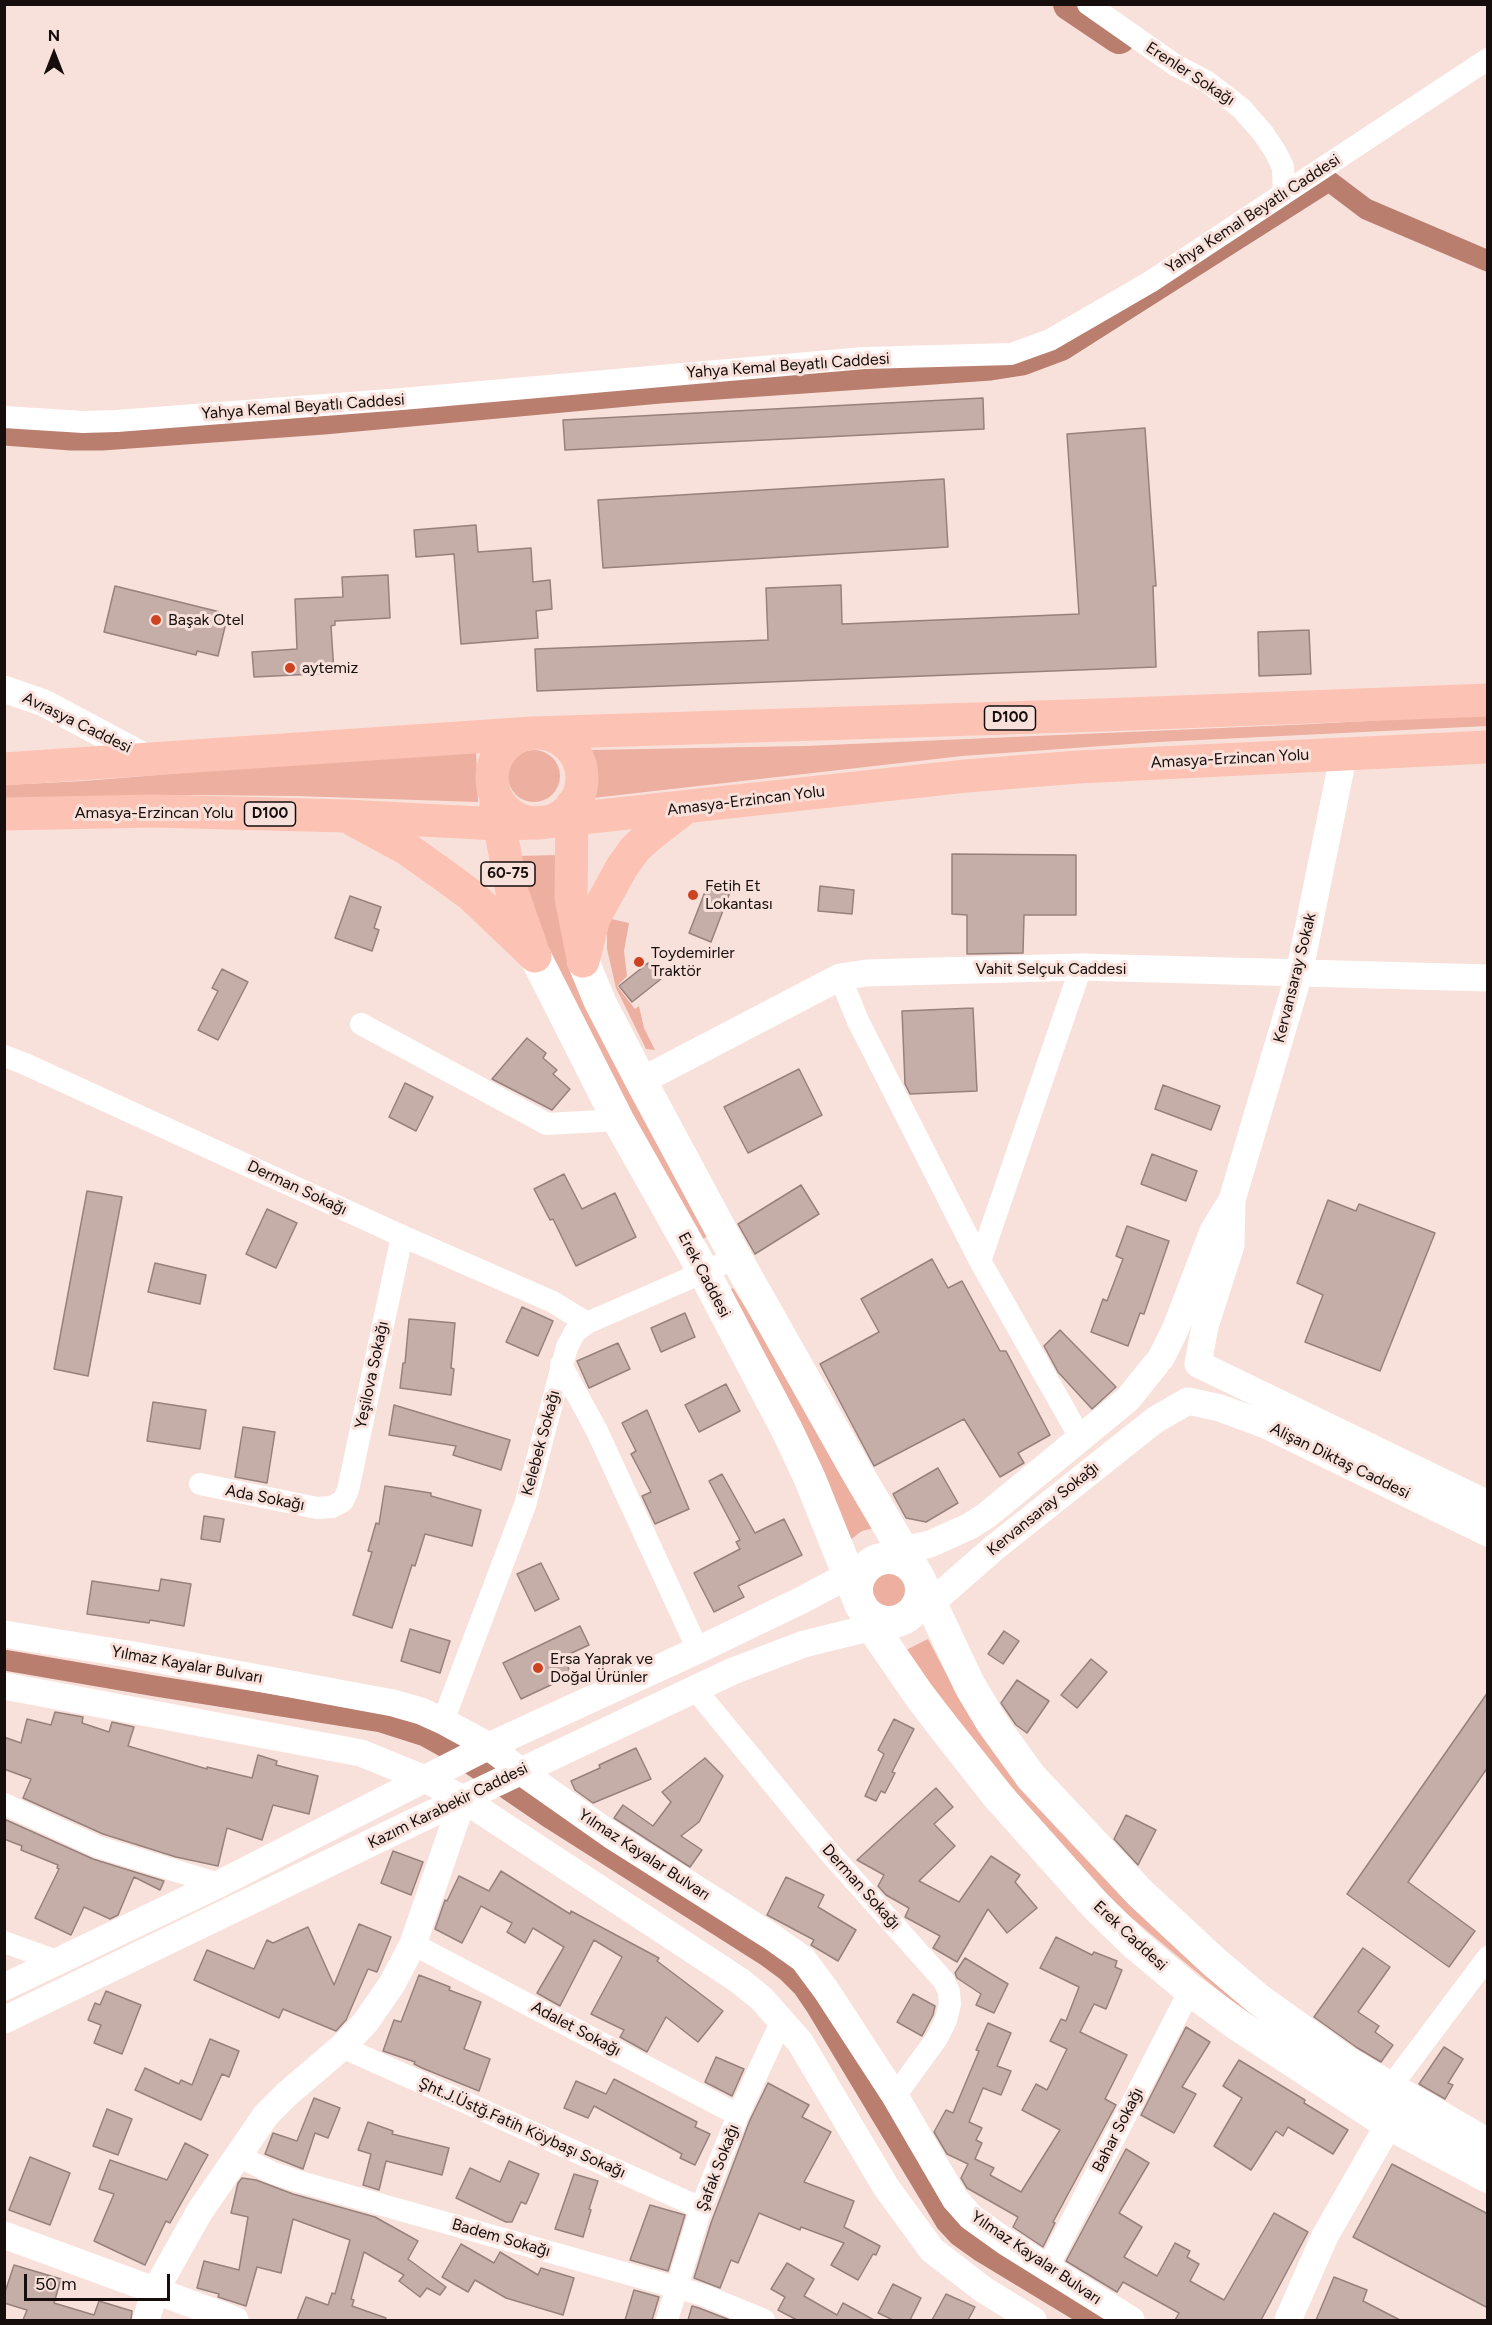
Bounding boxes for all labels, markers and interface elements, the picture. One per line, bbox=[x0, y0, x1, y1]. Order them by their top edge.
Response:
north arrow bbox=[24, 24, 84, 84]
text: N bbox=[48, 26, 60, 45]
street label: Erenler Sokağı bbox=[1142, 38, 1238, 110]
street label: Yahya Kemal Beyatlı Caddesi bbox=[1162, 150, 1344, 278]
street label: Yahya Kemal Beyatlı Caddesi bbox=[686, 349, 890, 383]
street label: Yahya Kemal Beyatlı Caddesi bbox=[201, 390, 405, 424]
place label: Başak Otel bbox=[168, 610, 244, 630]
marker: Başak Otel bbox=[149, 613, 163, 627]
place label: aytemiz bbox=[302, 658, 358, 678]
marker: aytemiz bbox=[283, 661, 297, 675]
street label: Avrasya Caddesi bbox=[19, 688, 135, 758]
road number: D100 bbox=[984, 706, 1036, 730]
street label: Amasya-Erzincan Yolu bbox=[1150, 745, 1310, 773]
street label: Amasya-Erzincan Yolu bbox=[666, 782, 826, 820]
road number: D100 bbox=[244, 802, 296, 826]
street label: Amasya-Erzincan Yolu bbox=[75, 803, 233, 823]
road number: 60-75 bbox=[481, 862, 535, 886]
place label: Fetih Et Lokantası bbox=[705, 876, 773, 914]
marker: Fetih Et Lokantası bbox=[686, 888, 700, 902]
street label: Kervansaray Sokak bbox=[1270, 911, 1320, 1045]
place label: Toydemirler Traktör bbox=[651, 943, 735, 981]
marker: Toydemirler Traktör bbox=[632, 955, 646, 969]
street label: Vahit Selçuk Caddesi bbox=[976, 959, 1126, 979]
street label: Derman Sokağı bbox=[244, 1157, 350, 1219]
street label: Erek Caddesi bbox=[674, 1229, 734, 1321]
street label: Yeşilova Sokağı bbox=[351, 1319, 393, 1431]
street label: Kelebek Sokağı bbox=[518, 1388, 564, 1498]
street label: Alişan Diktaş Caddesi bbox=[1267, 1419, 1413, 1503]
street label: Kervansaray Sokağı bbox=[983, 1458, 1103, 1560]
street label: Ada Sokağı bbox=[224, 1481, 306, 1515]
street label: Yılmaz Kayalar Bulvarı bbox=[110, 1642, 264, 1688]
place label: Ersa Yaprak ve Doğal Ürünler bbox=[550, 1649, 653, 1687]
marker: Ersa Yaprak ve Doğal Ürünler bbox=[531, 1661, 545, 1675]
street label: Kazım Karabekir Caddesi bbox=[365, 1759, 531, 1853]
street label: Yılmaz Kayalar Bulvarı bbox=[575, 1805, 713, 1905]
street label: Derman Sokağı bbox=[818, 1841, 904, 1933]
street label: Erek Caddesi bbox=[1089, 1897, 1171, 1975]
street label: Adalet Sokağı bbox=[528, 1997, 624, 2061]
street label: Şht.J.Üstğ.Fatih Köybaşı Sokağı bbox=[416, 2074, 628, 2182]
street label: Bahar Sokağı bbox=[1088, 2085, 1148, 2175]
street label: Şafak Sokağı bbox=[693, 2122, 743, 2214]
street label: Yılmaz Kayalar Bulvarı bbox=[967, 2207, 1105, 2309]
street label: Badem Sokağı bbox=[450, 2215, 552, 2261]
scale bar bbox=[27, 2262, 172, 2300]
text: 50 m bbox=[35, 2273, 77, 2295]

